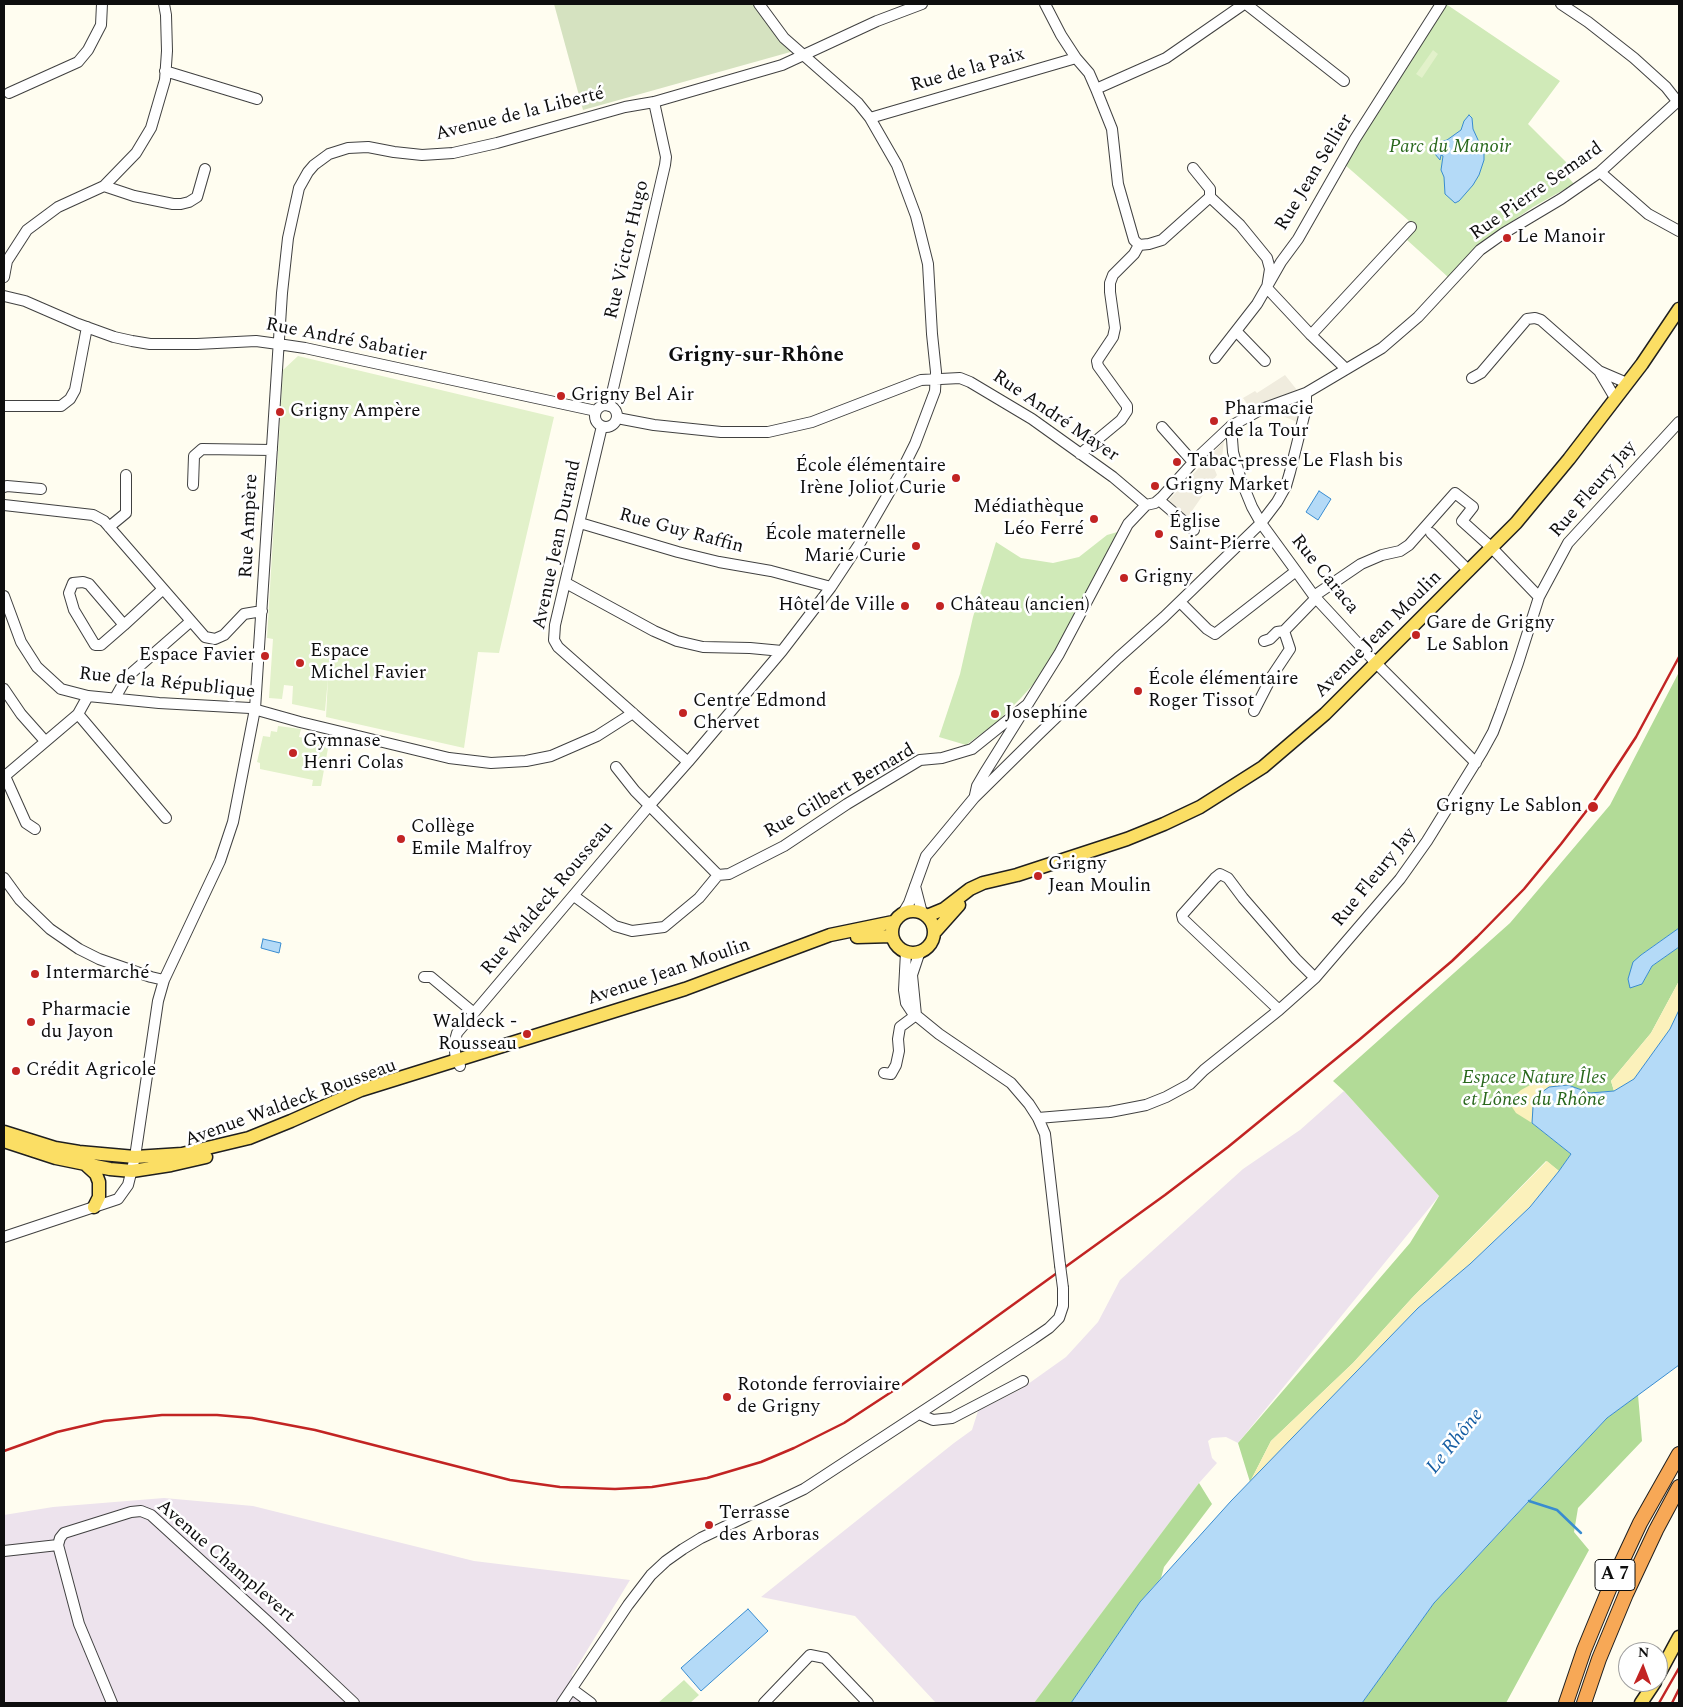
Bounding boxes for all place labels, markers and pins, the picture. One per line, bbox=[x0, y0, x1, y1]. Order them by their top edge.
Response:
place label: Le Manoir bbox=[1517, 227, 1605, 249]
marker: Le Manoir bbox=[1501, 232, 1513, 244]
place label: Grigny Bel Air bbox=[571, 385, 694, 407]
marker: Grigny Bel Air bbox=[555, 390, 567, 402]
place label: Pharmacie de la Tour bbox=[1224, 399, 1314, 443]
place label: Grigny Ampère bbox=[290, 401, 420, 423]
marker: Grigny Ampère bbox=[274, 406, 286, 418]
marker: Pharmacie de la Tour bbox=[1208, 415, 1220, 427]
place label: Tabac-presse Le Flash bis bbox=[1187, 451, 1403, 473]
place label: École élémentaire Irène Joliot Curie bbox=[795, 456, 946, 500]
marker: Tabac-presse Le Flash bis bbox=[1171, 456, 1183, 468]
marker: École élémentaire Irène Joliot Curie bbox=[950, 472, 962, 484]
place label: Grigny Market bbox=[1165, 475, 1289, 497]
marker: Grigny Market bbox=[1149, 480, 1161, 492]
place label: Médiathèque Léo Ferré bbox=[973, 497, 1084, 541]
place label: Église Saint-Pierre bbox=[1169, 512, 1271, 556]
marker: Médiathèque Léo Ferré bbox=[1088, 513, 1100, 525]
place label: École maternelle Marie Curie bbox=[765, 524, 906, 568]
marker: Église Saint-Pierre bbox=[1153, 528, 1165, 540]
marker: École maternelle Marie Curie bbox=[910, 540, 922, 552]
place label: Grigny bbox=[1134, 567, 1192, 589]
marker: Grigny bbox=[1118, 572, 1130, 584]
place label: Hôtel de Ville bbox=[778, 595, 895, 617]
place label: Château (ancien) bbox=[950, 595, 1090, 617]
marker: Hôtel de Ville bbox=[899, 600, 911, 612]
marker: Château (ancien) bbox=[934, 600, 946, 612]
place label: Gare de Grigny Le Sablon bbox=[1426, 613, 1554, 657]
marker: Gare de Grigny Le Sablon bbox=[1410, 629, 1422, 641]
place label: Espace Michel Favier bbox=[310, 641, 426, 685]
place label: Espace Favier bbox=[139, 645, 255, 667]
marker: Espace Favier bbox=[259, 650, 271, 662]
marker: Espace Michel Favier bbox=[294, 657, 306, 669]
place label: École élémentaire Roger Tissot bbox=[1148, 669, 1299, 713]
marker: École élémentaire Roger Tissot bbox=[1132, 685, 1144, 697]
place label: Centre Edmond Chervet bbox=[693, 691, 827, 735]
place label: Josephine bbox=[1005, 703, 1088, 725]
marker: Centre Edmond Chervet bbox=[677, 707, 689, 719]
marker: Josephine bbox=[989, 708, 1001, 720]
place label: Gymnase Henri Colas bbox=[303, 731, 404, 775]
marker: Gymnase Henri Colas bbox=[287, 747, 299, 759]
place label: Grigny Le Sablon bbox=[1436, 796, 1582, 818]
marker: Grigny Le Sablon bbox=[1586, 800, 1600, 814]
place label: Collège Emile Malfroy bbox=[411, 817, 532, 861]
marker: Collège Emile Malfroy bbox=[395, 833, 407, 845]
place label: Grigny Jean Moulin bbox=[1048, 854, 1151, 898]
marker: Grigny Jean Moulin bbox=[1032, 870, 1044, 882]
place label: Intermarché bbox=[45, 963, 149, 985]
marker: Intermarché bbox=[29, 968, 41, 980]
place label: Pharmacie du Jayon bbox=[41, 1000, 131, 1044]
place label: Waldeck - Rousseau bbox=[433, 1012, 517, 1056]
marker: Pharmacie du Jayon bbox=[25, 1016, 37, 1028]
marker: Waldeck - Rousseau bbox=[521, 1028, 533, 1040]
place label: Crédit Agricole bbox=[26, 1060, 156, 1082]
marker: Crédit Agricole bbox=[10, 1065, 22, 1077]
place label: Rotonde ferroviaire de Grigny bbox=[737, 1375, 901, 1419]
marker: Rotonde ferroviaire de Grigny bbox=[721, 1391, 733, 1403]
place label: Terrasse des Arboras bbox=[719, 1503, 820, 1547]
marker: Terrasse des Arboras bbox=[703, 1519, 715, 1531]

